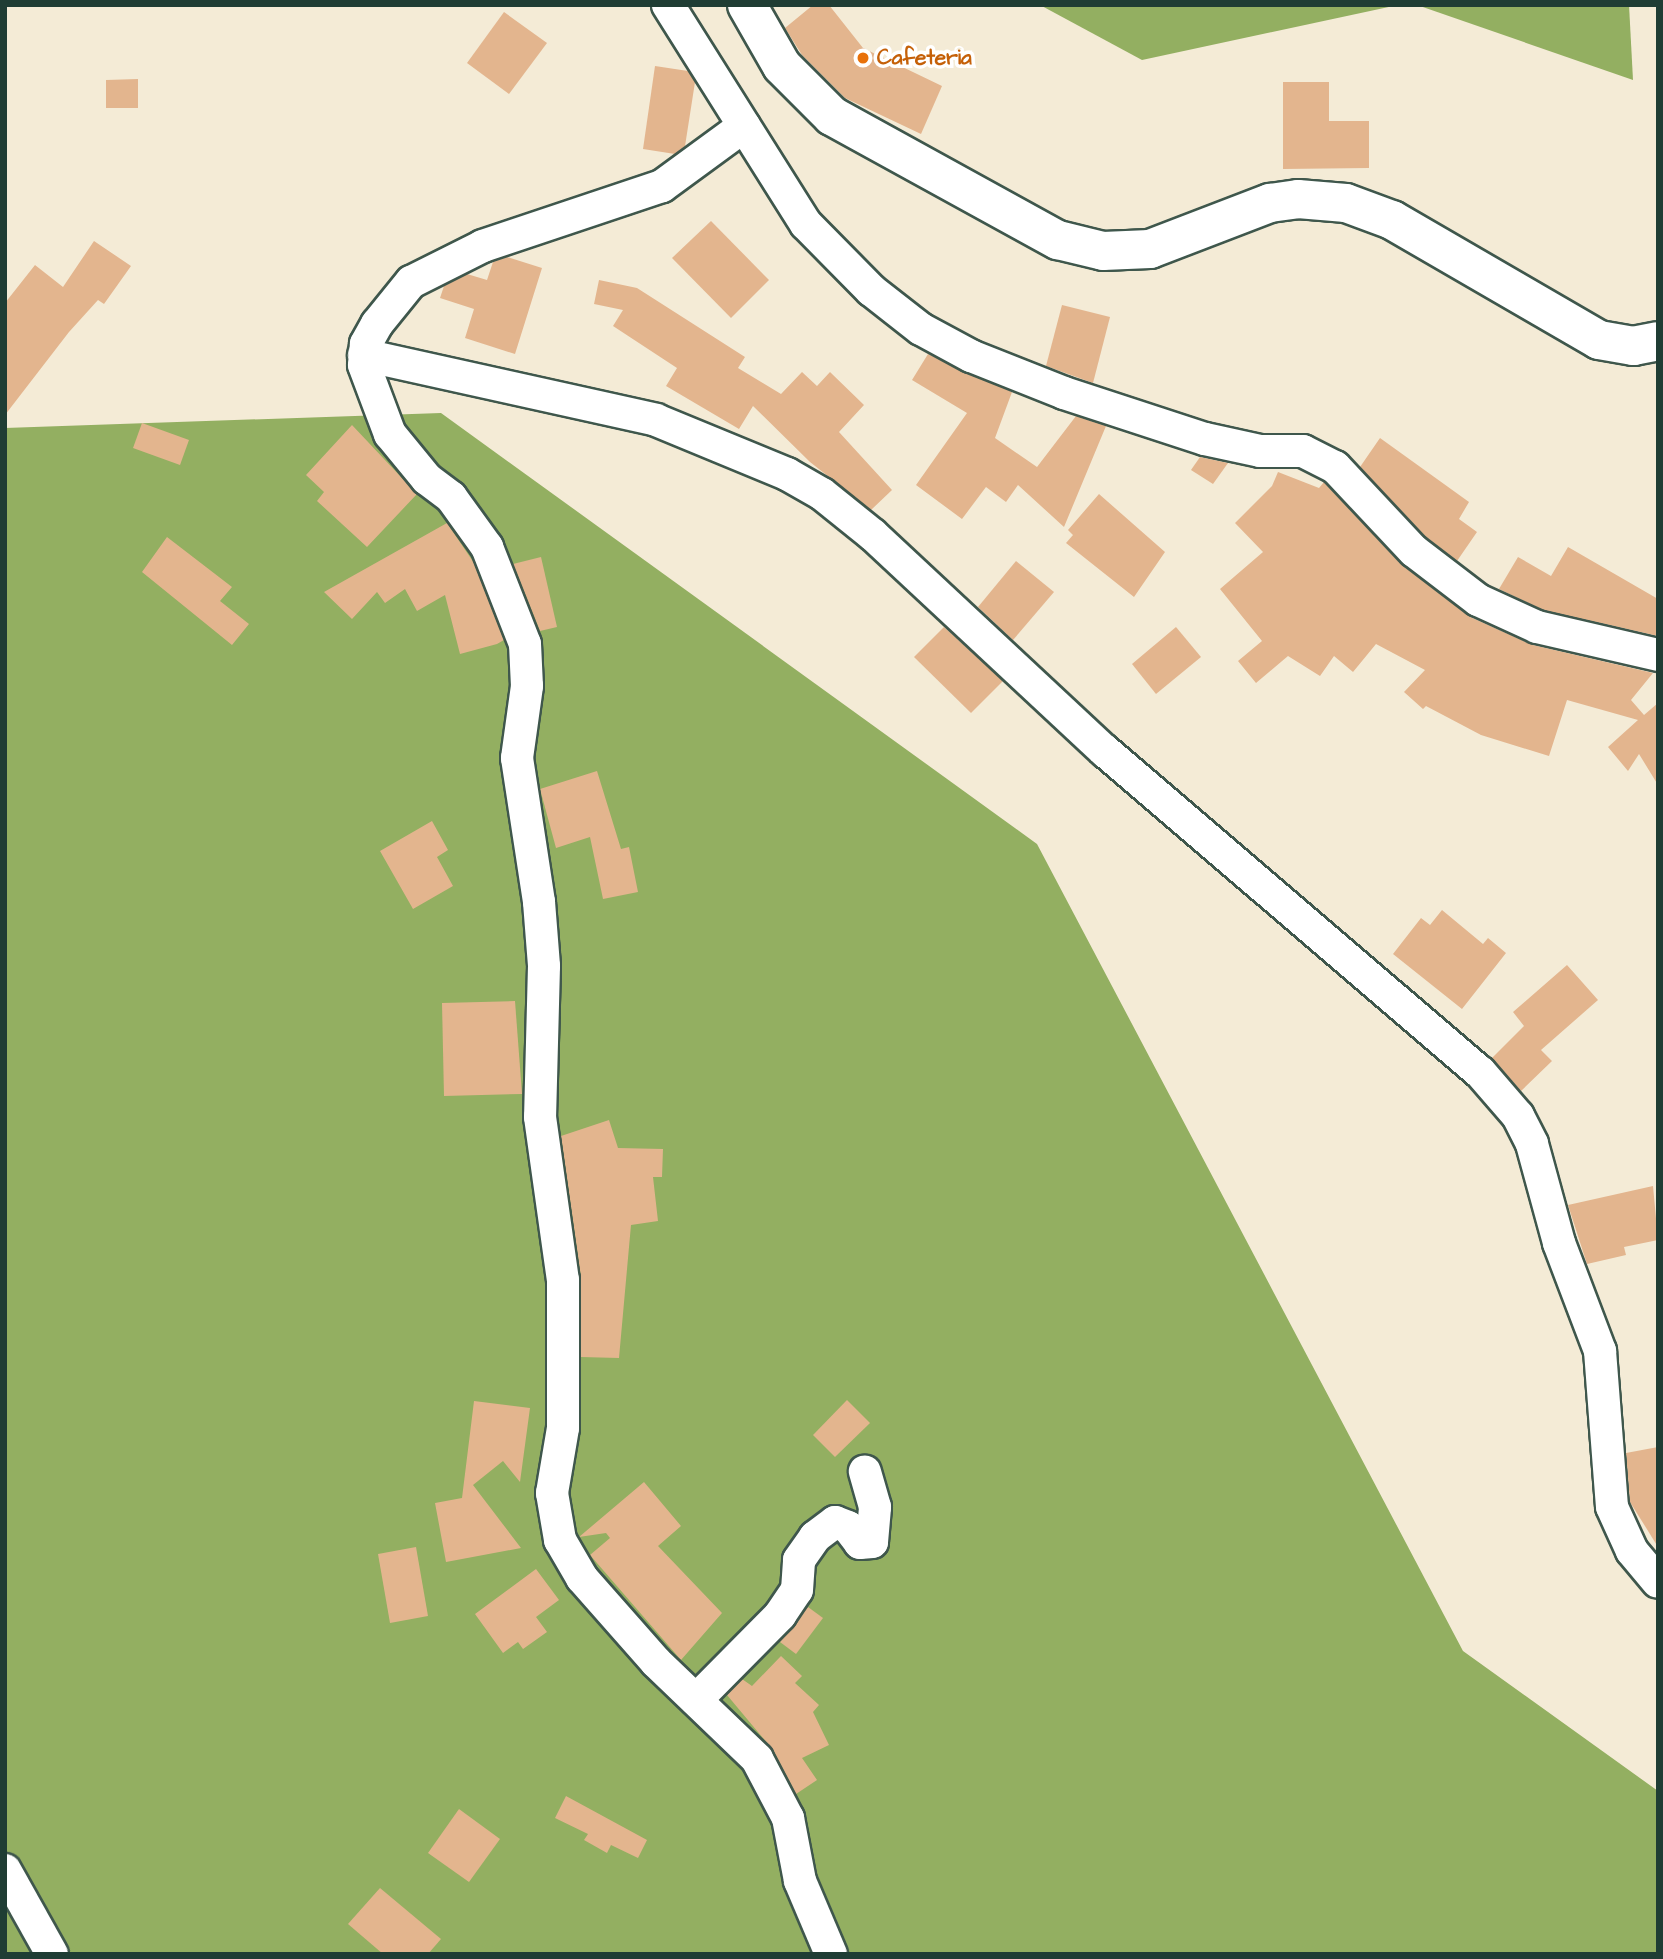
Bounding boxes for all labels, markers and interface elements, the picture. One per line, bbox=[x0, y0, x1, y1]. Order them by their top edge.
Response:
place label: Cafeteria bbox=[877, 45, 972, 71]
marker: Cafeteria bbox=[855, 50, 871, 66]

